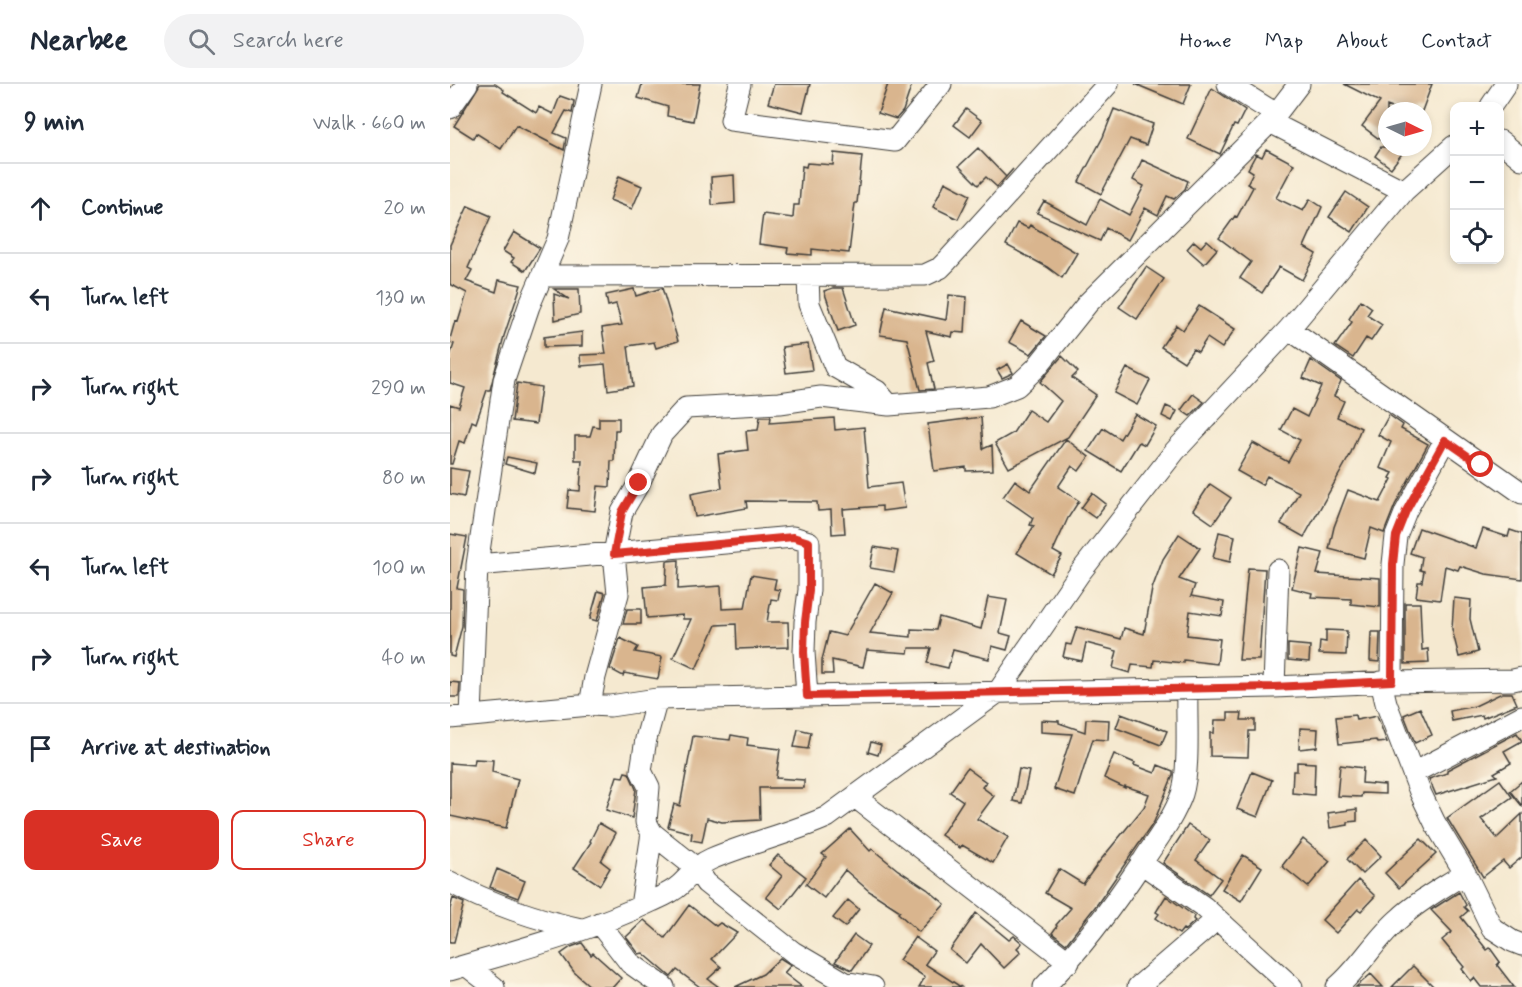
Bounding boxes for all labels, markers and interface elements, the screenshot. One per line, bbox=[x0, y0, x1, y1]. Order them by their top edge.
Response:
search box bbox=[164, 14, 584, 68]
text: Nearbee bbox=[30, 23, 128, 60]
icon: search bbox=[185, 25, 218, 58]
text: Search here bbox=[233, 27, 344, 55]
text: Home bbox=[1180, 27, 1232, 55]
text: Map bbox=[1265, 27, 1303, 55]
text: About bbox=[1336, 27, 1388, 55]
text: Contact bbox=[1421, 27, 1492, 55]
north arrow bbox=[1378, 102, 1432, 156]
map controls bbox=[1450, 102, 1504, 264]
button: + bbox=[1450, 102, 1504, 156]
text: 9 min bbox=[24, 106, 85, 140]
text: Walk · 660 m bbox=[313, 110, 426, 137]
button: − bbox=[1450, 156, 1504, 210]
icon: ahead bbox=[24, 192, 57, 225]
text: Continue bbox=[81, 194, 163, 222]
text: 20 m bbox=[383, 195, 426, 222]
button: locate bbox=[1450, 210, 1504, 264]
icon: left bbox=[24, 282, 57, 315]
text: Turn left bbox=[81, 284, 169, 312]
text: 130 m bbox=[375, 285, 426, 312]
icon: right bbox=[24, 372, 57, 405]
text: Turn right bbox=[81, 374, 179, 402]
text: 290 m bbox=[371, 375, 426, 402]
route start bbox=[1467, 451, 1493, 477]
icon: right bbox=[24, 462, 57, 495]
text: Turn right bbox=[81, 464, 179, 492]
text: 80 m bbox=[382, 465, 426, 492]
route end bbox=[625, 469, 651, 495]
icon: left bbox=[24, 552, 57, 585]
text: Turn left bbox=[81, 554, 169, 582]
text: 100 m bbox=[372, 555, 426, 582]
icon: right bbox=[24, 642, 57, 675]
text: Turn right bbox=[81, 644, 179, 672]
text: 40 m bbox=[382, 645, 426, 672]
icon: arrive bbox=[24, 732, 57, 765]
text: Arrive at destination bbox=[81, 734, 271, 762]
button: Save bbox=[24, 810, 219, 870]
button: Share bbox=[231, 810, 426, 870]

